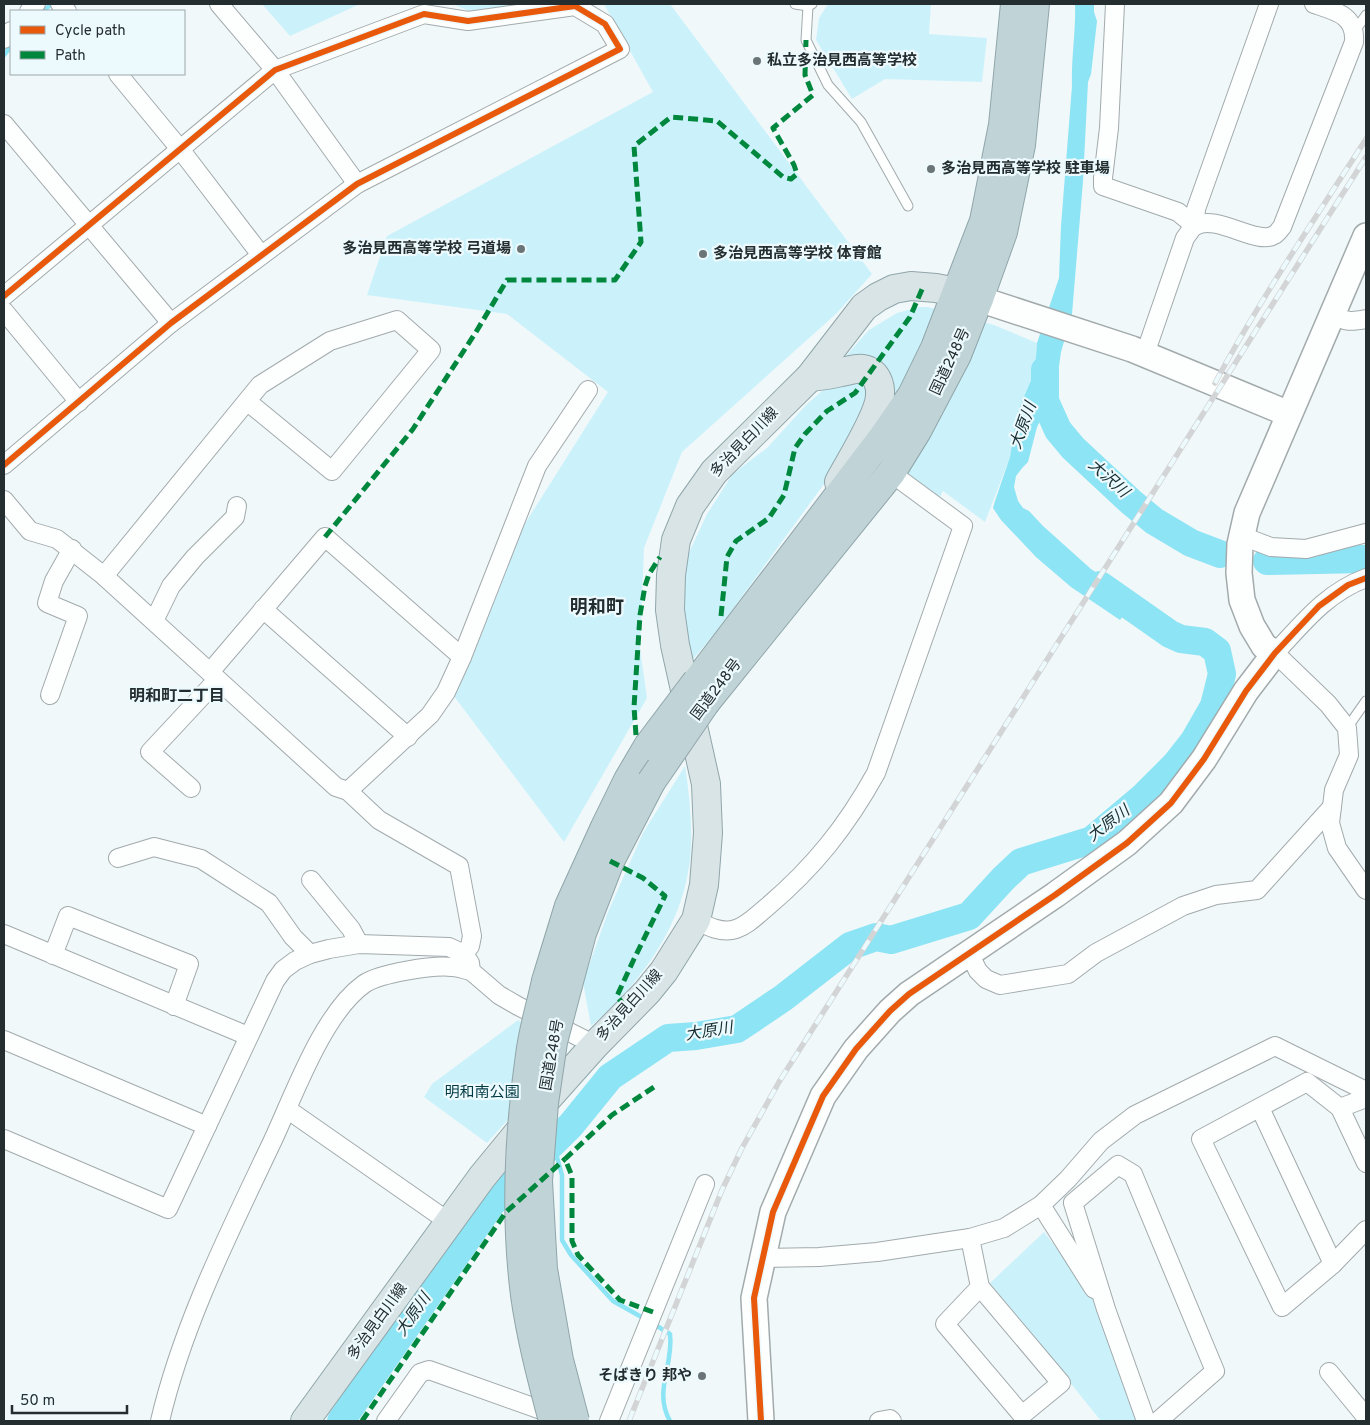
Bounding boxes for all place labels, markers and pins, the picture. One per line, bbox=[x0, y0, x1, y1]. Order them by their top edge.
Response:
place label: 私立多治見西高等学校 bbox=[767, 52, 917, 71]
marker: 私立多治見西高等学校 bbox=[751, 55, 763, 67]
place label: 多治見西高等学校 駐車場 bbox=[941, 160, 1110, 179]
marker: 多治見西高等学校 駐車場 bbox=[925, 163, 937, 175]
place label: 多治見西高等学校 弓道場 bbox=[342, 240, 511, 259]
marker: 多治見西高等学校 弓道場 bbox=[515, 243, 527, 255]
place label: 多治見西高等学校 体育館 bbox=[713, 245, 882, 264]
marker: 多治見西高等学校 体育館 bbox=[697, 248, 709, 260]
place label: そばきり 邦や bbox=[598, 1367, 692, 1386]
marker: そばきり 邦や bbox=[696, 1370, 708, 1382]

